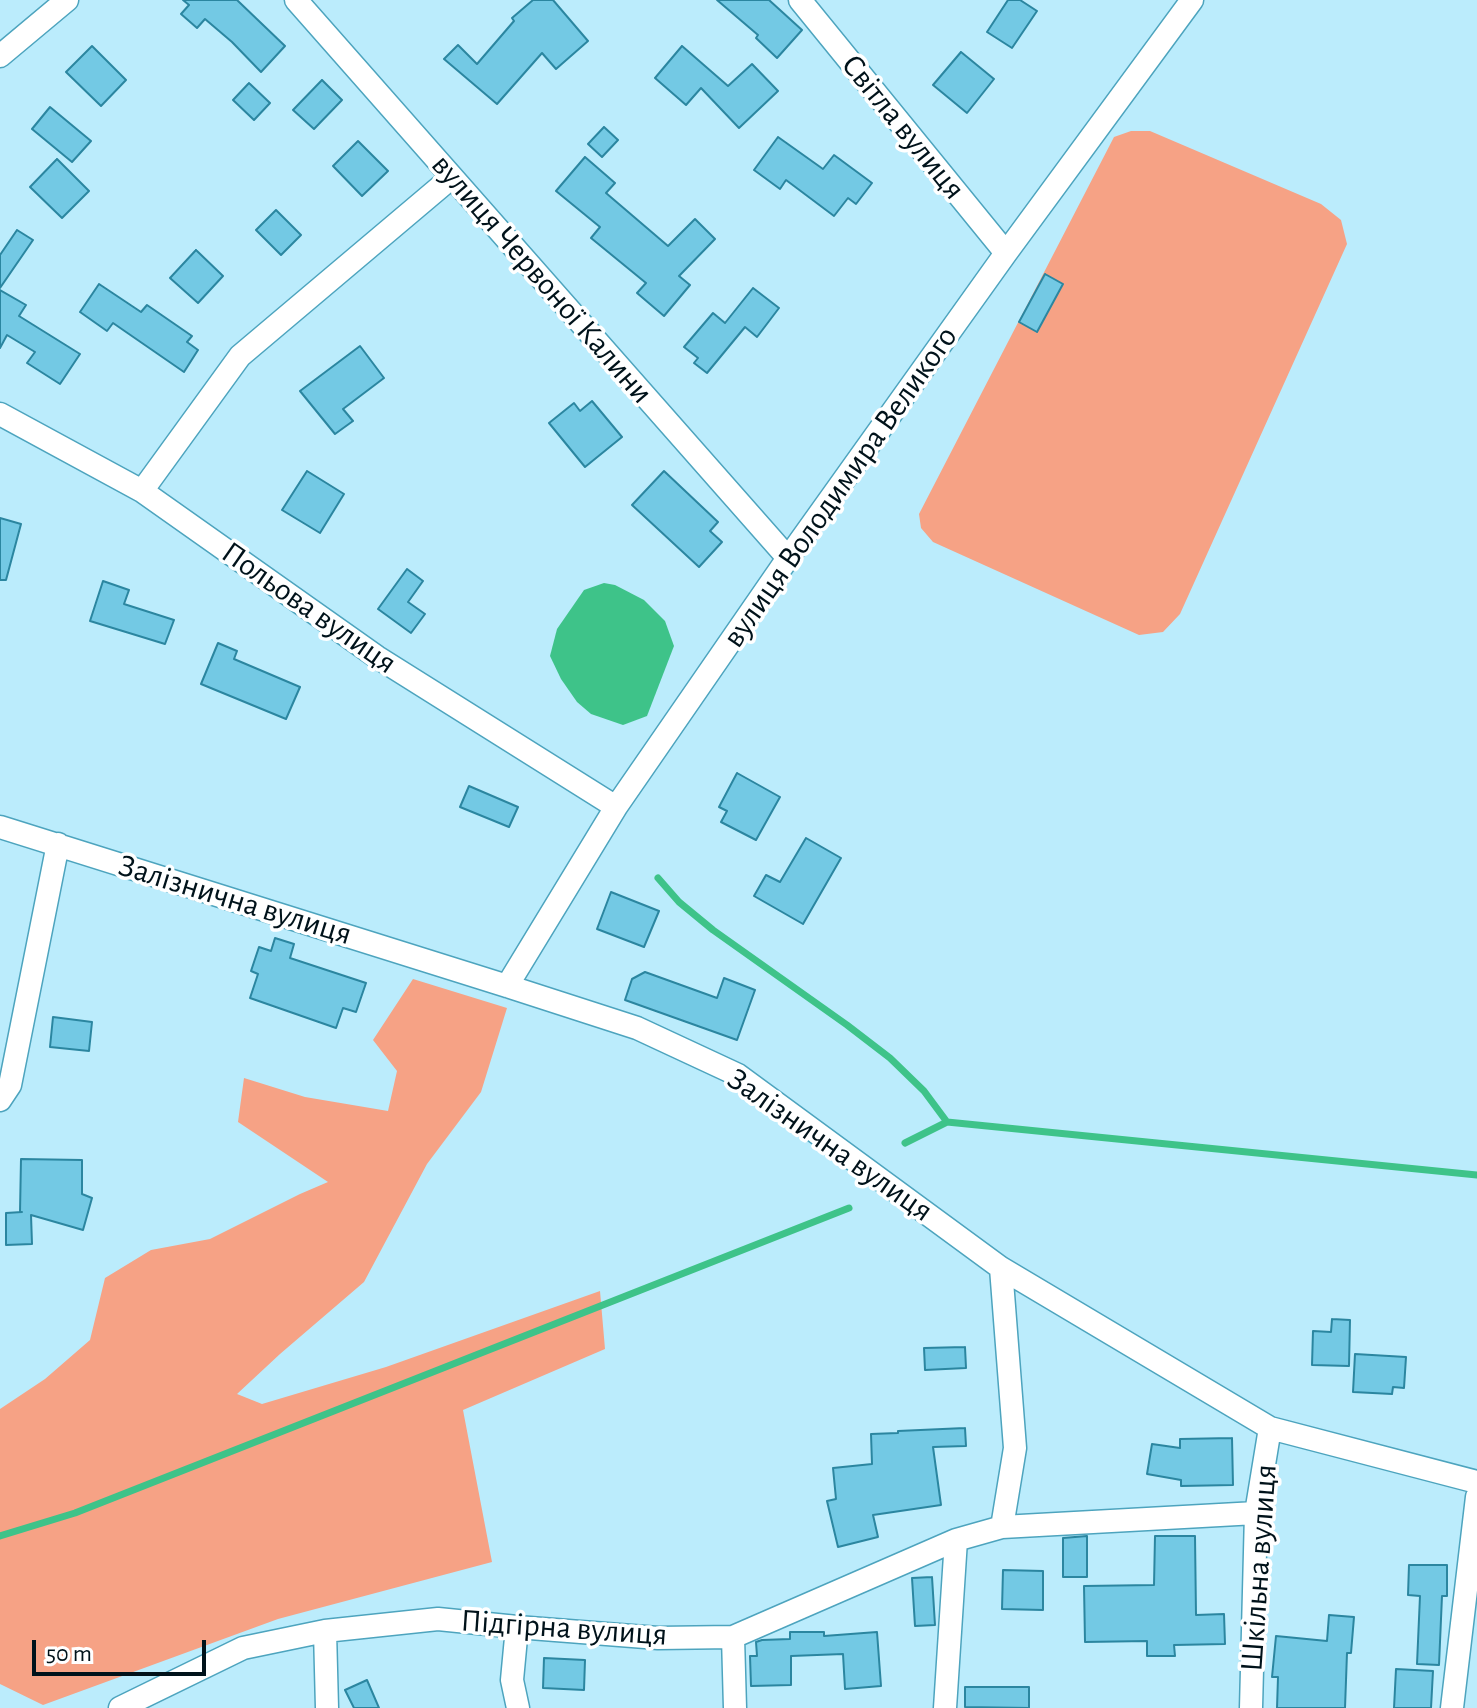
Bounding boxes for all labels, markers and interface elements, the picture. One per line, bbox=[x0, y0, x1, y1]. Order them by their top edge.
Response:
street label: Світла вулиця bbox=[833, 47, 973, 207]
street label: вулиця Червоної Калини bbox=[423, 146, 661, 412]
street label: вулиця Володимира Великого bbox=[714, 319, 966, 655]
street label: Польова вулиця bbox=[214, 534, 404, 682]
street label: Залізнична вулиця bbox=[114, 846, 356, 954]
street label: Залізнична вулиця bbox=[720, 1060, 940, 1230]
street label: Шкільна вулиця bbox=[1233, 1463, 1285, 1673]
street label: Підгірна вулиця bbox=[459, 1602, 669, 1654]
scale bar bbox=[36, 1624, 210, 1674]
text: 50 m bbox=[46, 1642, 92, 1666]

